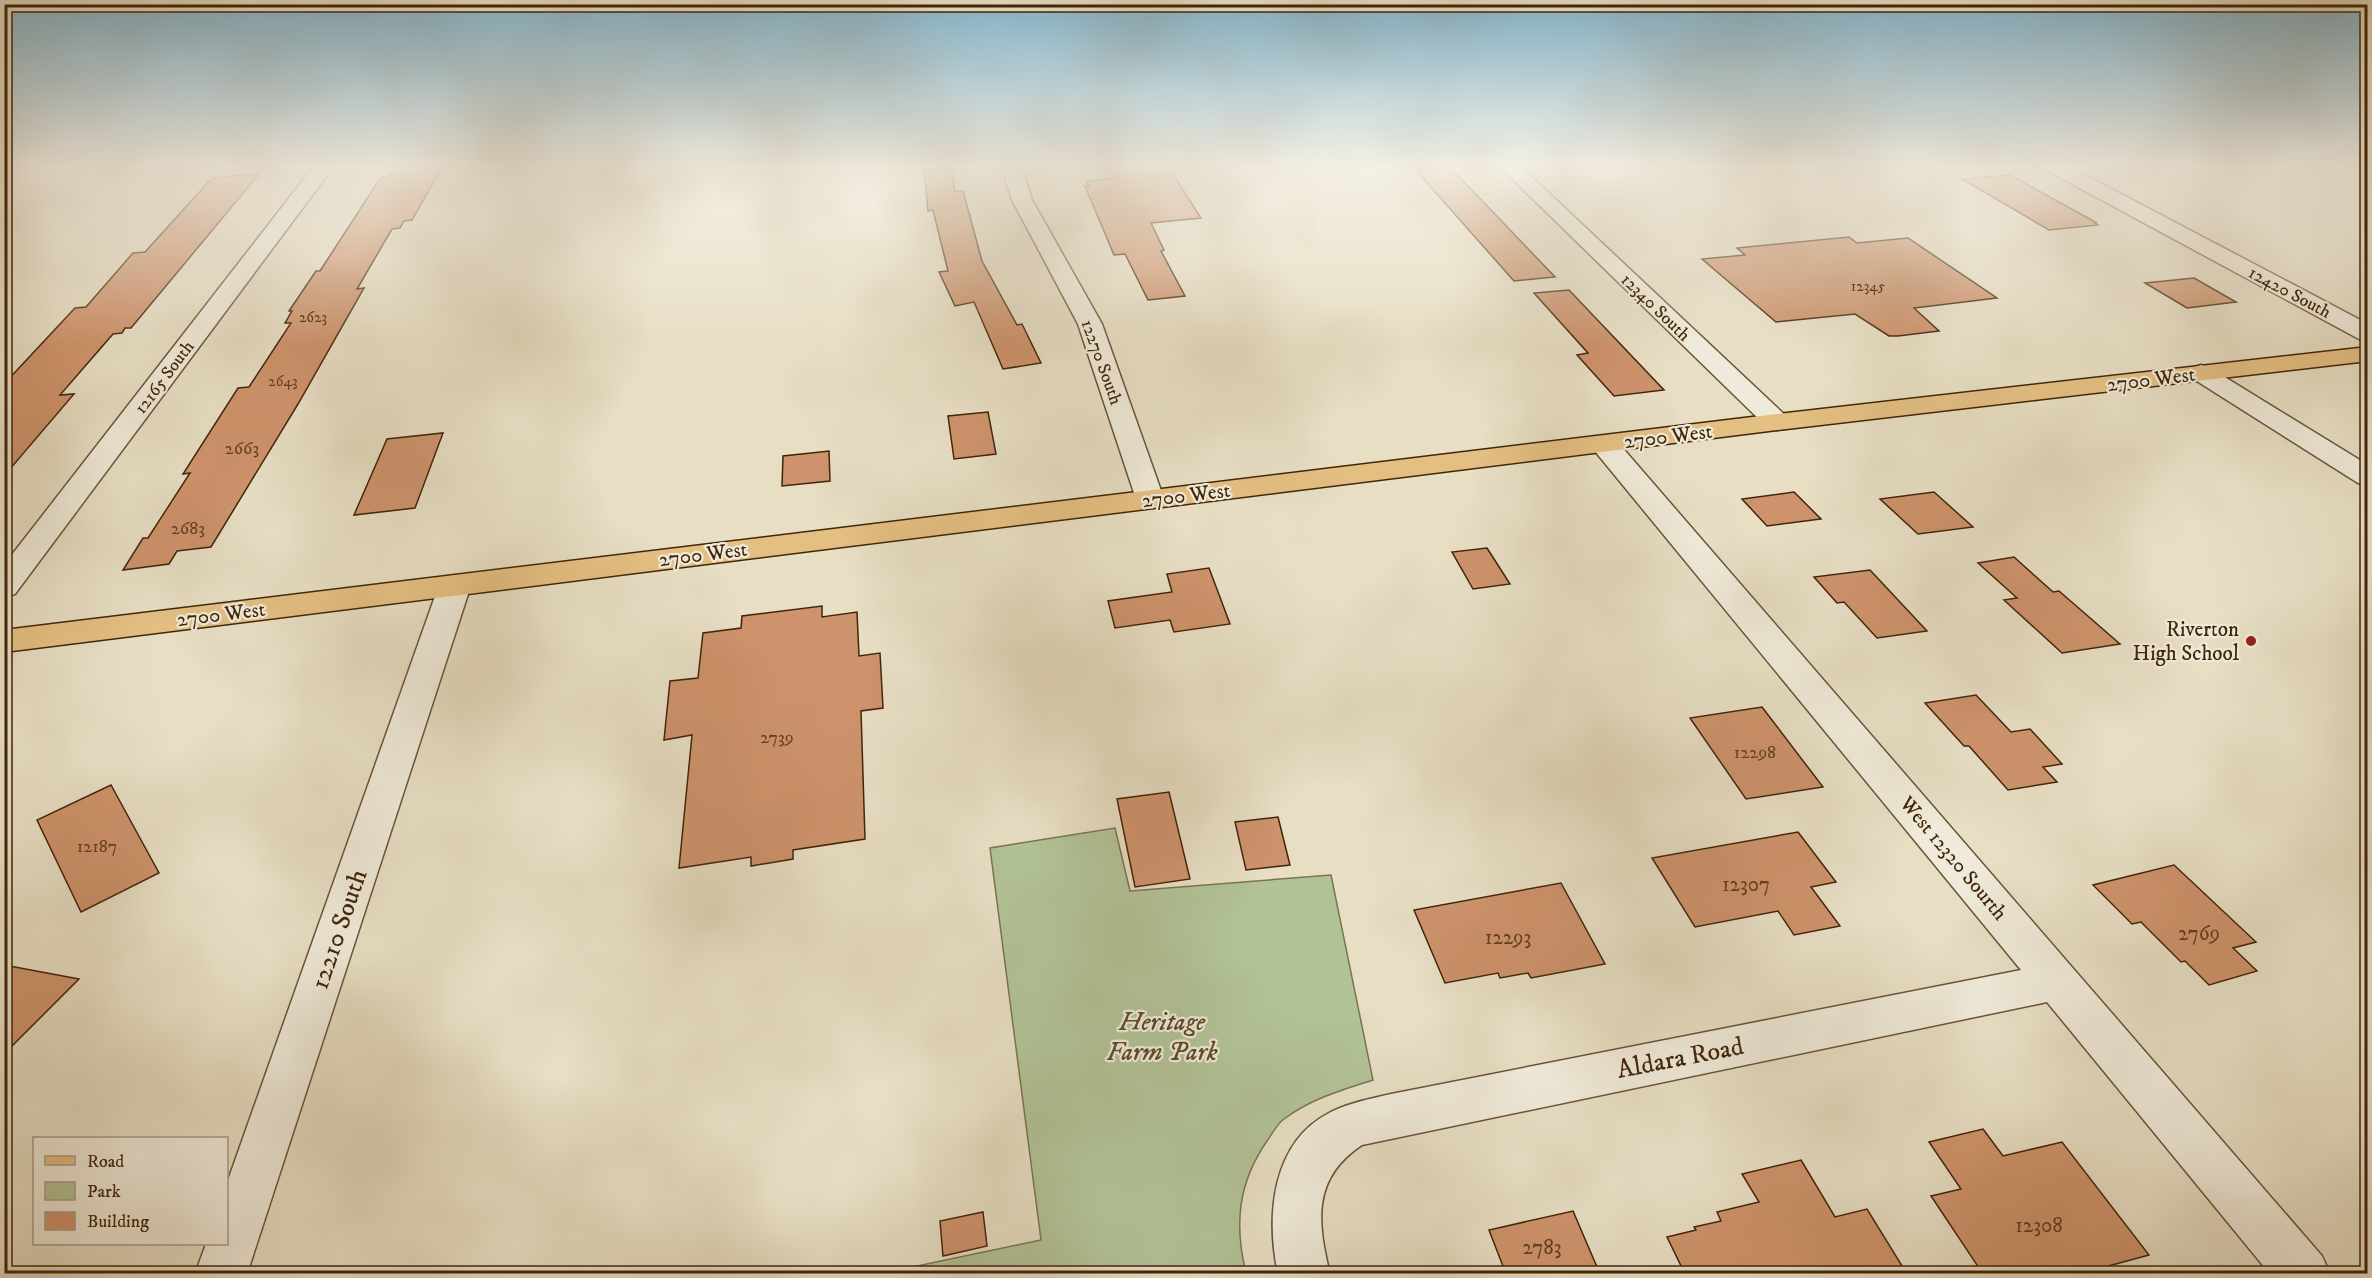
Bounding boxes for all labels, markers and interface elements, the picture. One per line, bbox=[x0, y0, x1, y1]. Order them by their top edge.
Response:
street label: 12420 South bbox=[2245, 262, 2335, 324]
street label: 12340 South bbox=[1616, 269, 1695, 347]
house number: 12345 bbox=[1851, 277, 1886, 296]
house number: 2623 bbox=[299, 308, 327, 327]
street label: 12270 South bbox=[1076, 317, 1127, 408]
street label: 12165 South bbox=[130, 336, 200, 419]
street label: 2700 West bbox=[2106, 362, 2197, 398]
house number: 2643 bbox=[268, 372, 298, 391]
street label: 2700 West bbox=[1623, 419, 1714, 455]
house number: 2663 bbox=[225, 438, 259, 460]
street label: 2700 West bbox=[1141, 478, 1232, 514]
house number: 2683 bbox=[171, 518, 205, 540]
street label: 2700 West bbox=[658, 537, 749, 573]
street label: 2700 West bbox=[176, 597, 267, 633]
place label: Riverton High School bbox=[2133, 617, 2240, 667]
marker: Riverton High School bbox=[2244, 634, 2258, 648]
house number: 2739 bbox=[760, 727, 794, 749]
house number: 12298 bbox=[1734, 742, 1776, 764]
street label: West 12320 Sourth bbox=[1893, 791, 2013, 926]
house number: 12187 bbox=[77, 836, 117, 858]
street label: 12210 South bbox=[303, 865, 375, 994]
house number: 12307 bbox=[1722, 872, 1770, 898]
house number: 2769 bbox=[2178, 921, 2220, 947]
house number: 12293 bbox=[1485, 925, 1531, 951]
park label: Heritage Farm Park bbox=[1106, 1006, 1218, 1069]
street label: Aldara Road bbox=[1614, 1030, 1747, 1087]
legend bbox=[33, 1137, 228, 1245]
text: Road bbox=[87, 1151, 124, 1173]
text: Park bbox=[87, 1181, 121, 1203]
text: Building bbox=[87, 1211, 149, 1233]
house number: 12308 bbox=[2015, 1213, 2063, 1239]
house number: 2783 bbox=[1522, 1235, 1562, 1261]

